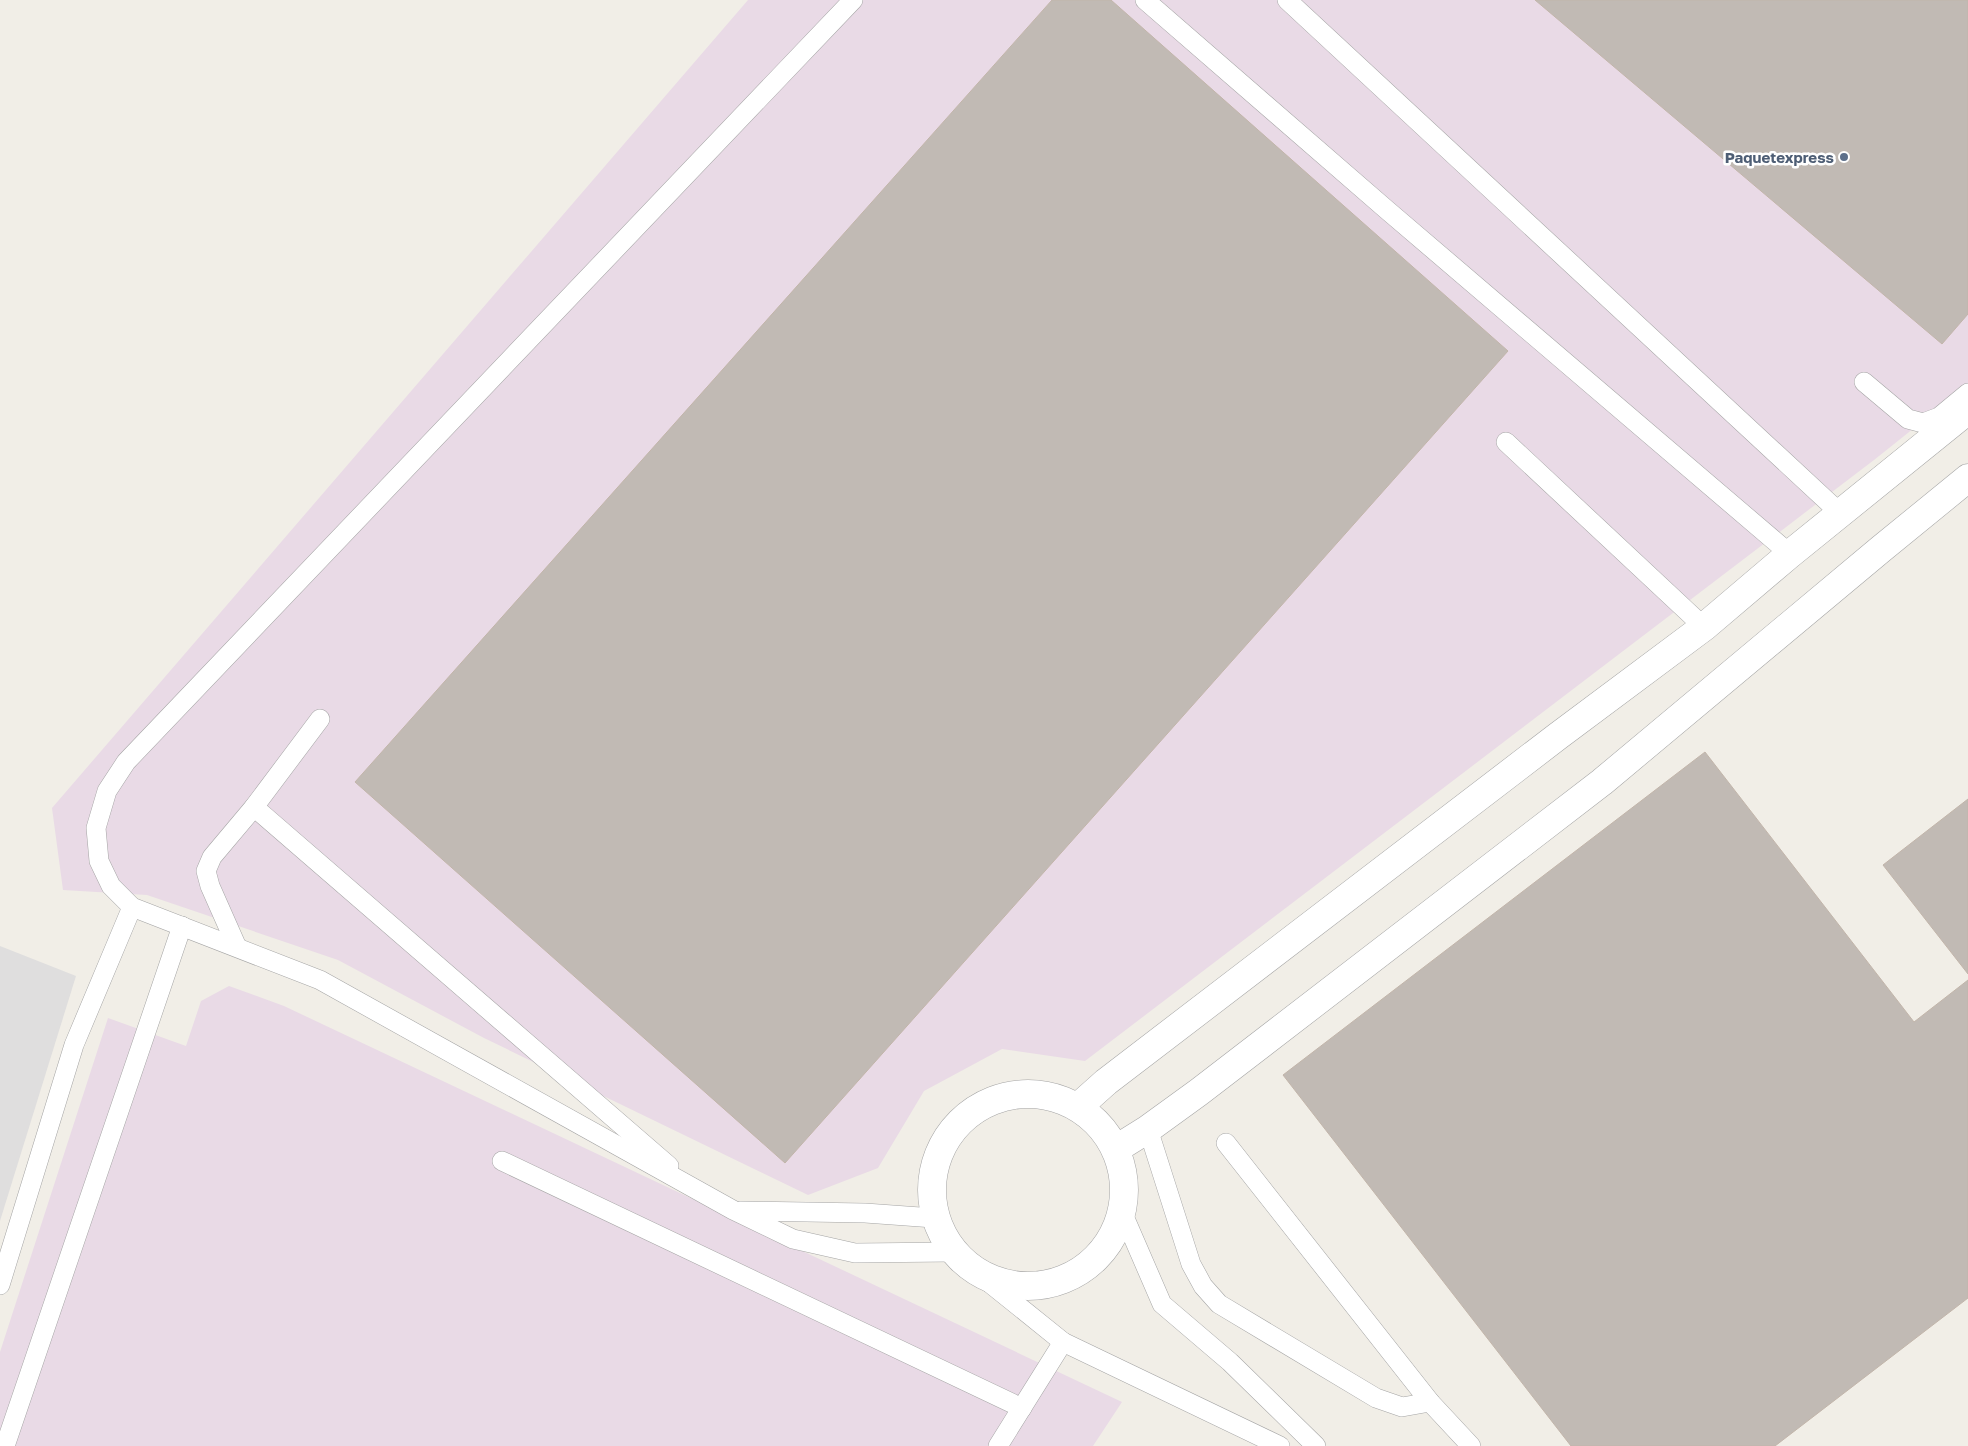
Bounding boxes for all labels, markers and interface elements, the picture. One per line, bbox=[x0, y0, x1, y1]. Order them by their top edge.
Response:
place label: Paquetexpress bbox=[1725, 148, 1834, 166]
marker: Paquetexpress bbox=[1838, 151, 1850, 163]

